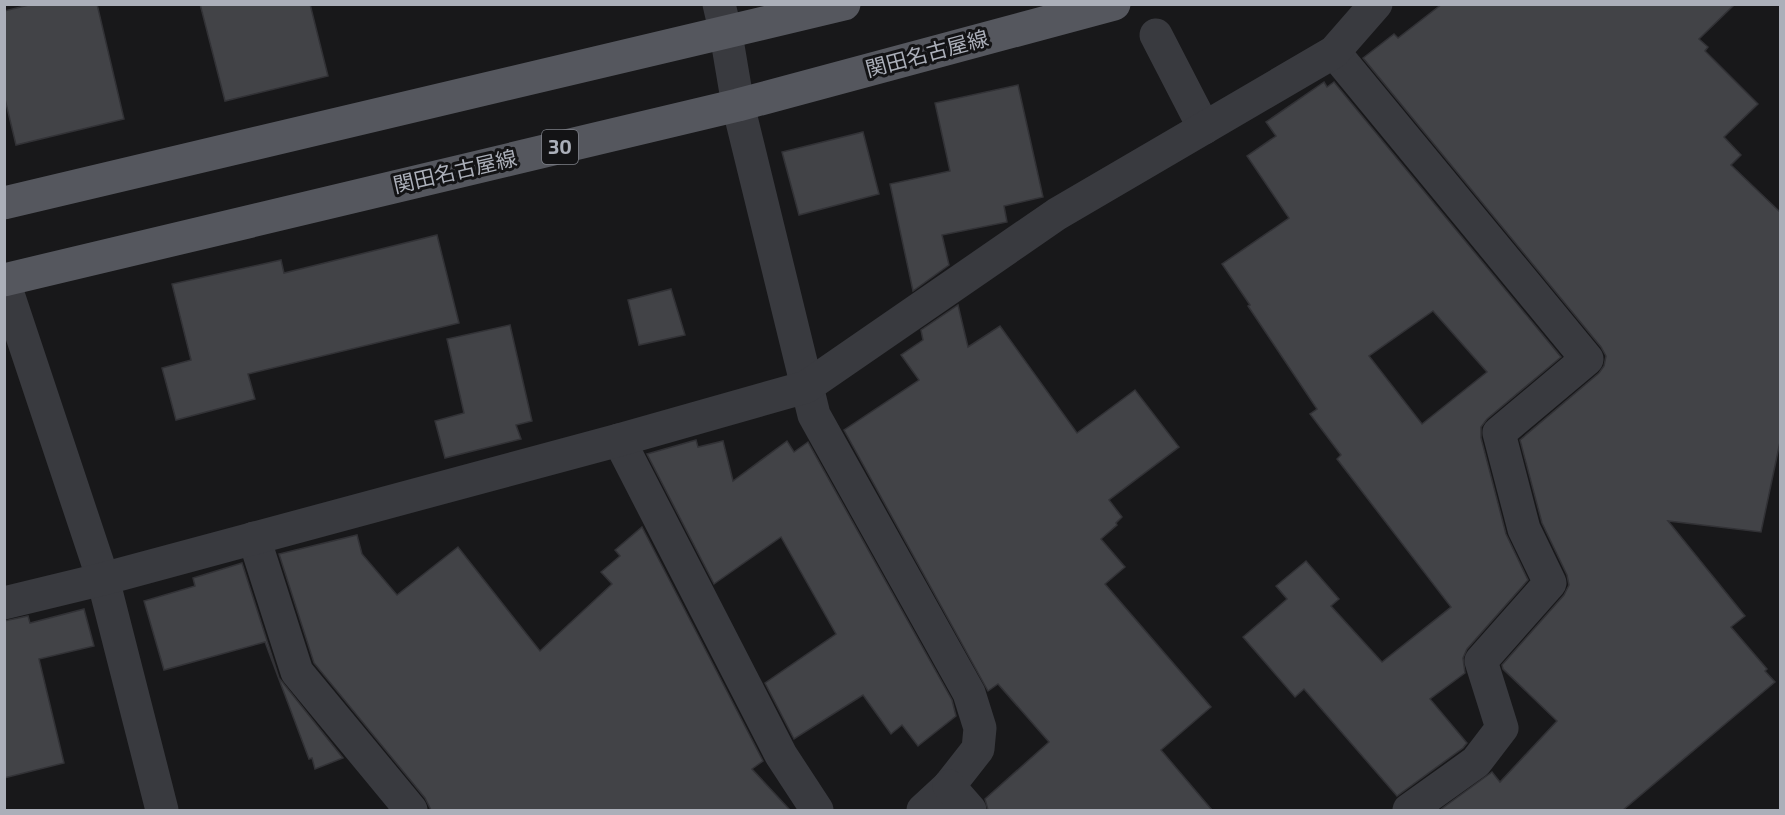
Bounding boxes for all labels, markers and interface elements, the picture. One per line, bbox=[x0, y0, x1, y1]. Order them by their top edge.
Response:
street label: 関田名古屋線 bbox=[863, 24, 991, 81]
road number: 30 bbox=[542, 130, 578, 164]
street label: 関田名古屋線 bbox=[390, 144, 519, 197]

